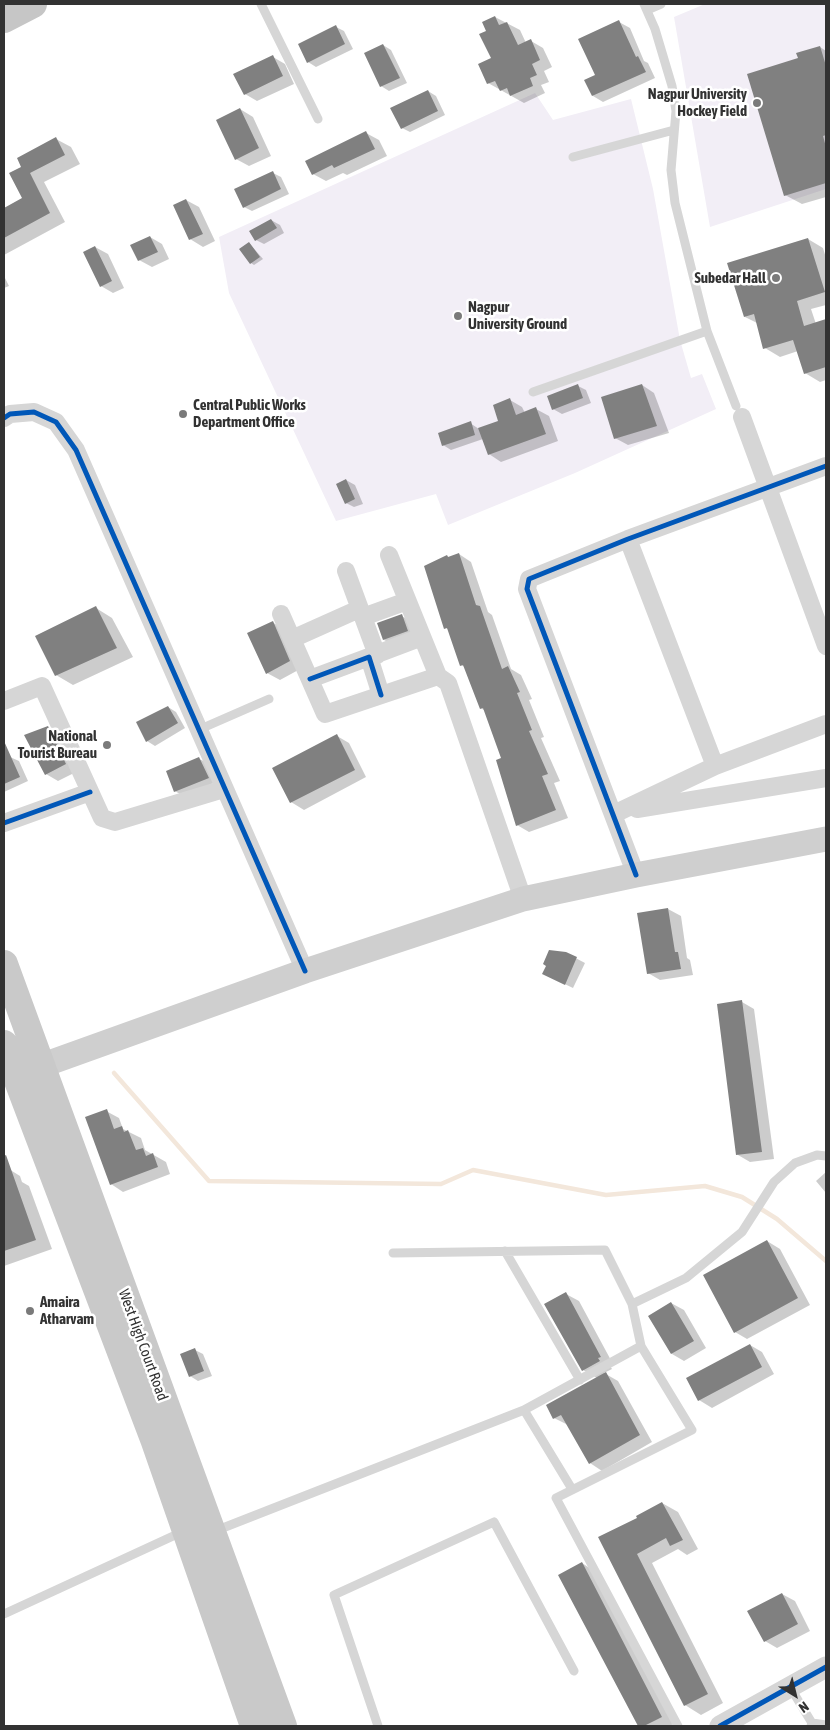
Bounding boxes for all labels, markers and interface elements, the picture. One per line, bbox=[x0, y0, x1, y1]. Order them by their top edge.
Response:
place label: Nagpur University Hockey Field bbox=[648, 85, 747, 120]
marker: Nagpur University Hockey Field bbox=[751, 97, 763, 109]
place label: Subedar Hall bbox=[694, 269, 766, 287]
marker: Subedar Hall bbox=[770, 272, 782, 284]
place label: Nagpur University Ground bbox=[468, 298, 567, 333]
marker: Nagpur University Ground bbox=[452, 310, 464, 322]
place label: Central Public Works Department Office bbox=[193, 396, 306, 431]
marker: Central Public Works Department Office bbox=[177, 408, 189, 420]
place label: National Tourist Bureau bbox=[18, 727, 97, 762]
marker: National Tourist Bureau bbox=[101, 739, 113, 751]
street label: West High Court Road bbox=[115, 1287, 171, 1403]
place label: Amaira Atharvam bbox=[40, 1293, 94, 1328]
marker: Amaira Atharvam bbox=[24, 1305, 36, 1317]
north arrow bbox=[770, 1670, 820, 1720]
text: N bbox=[796, 1698, 812, 1716]

